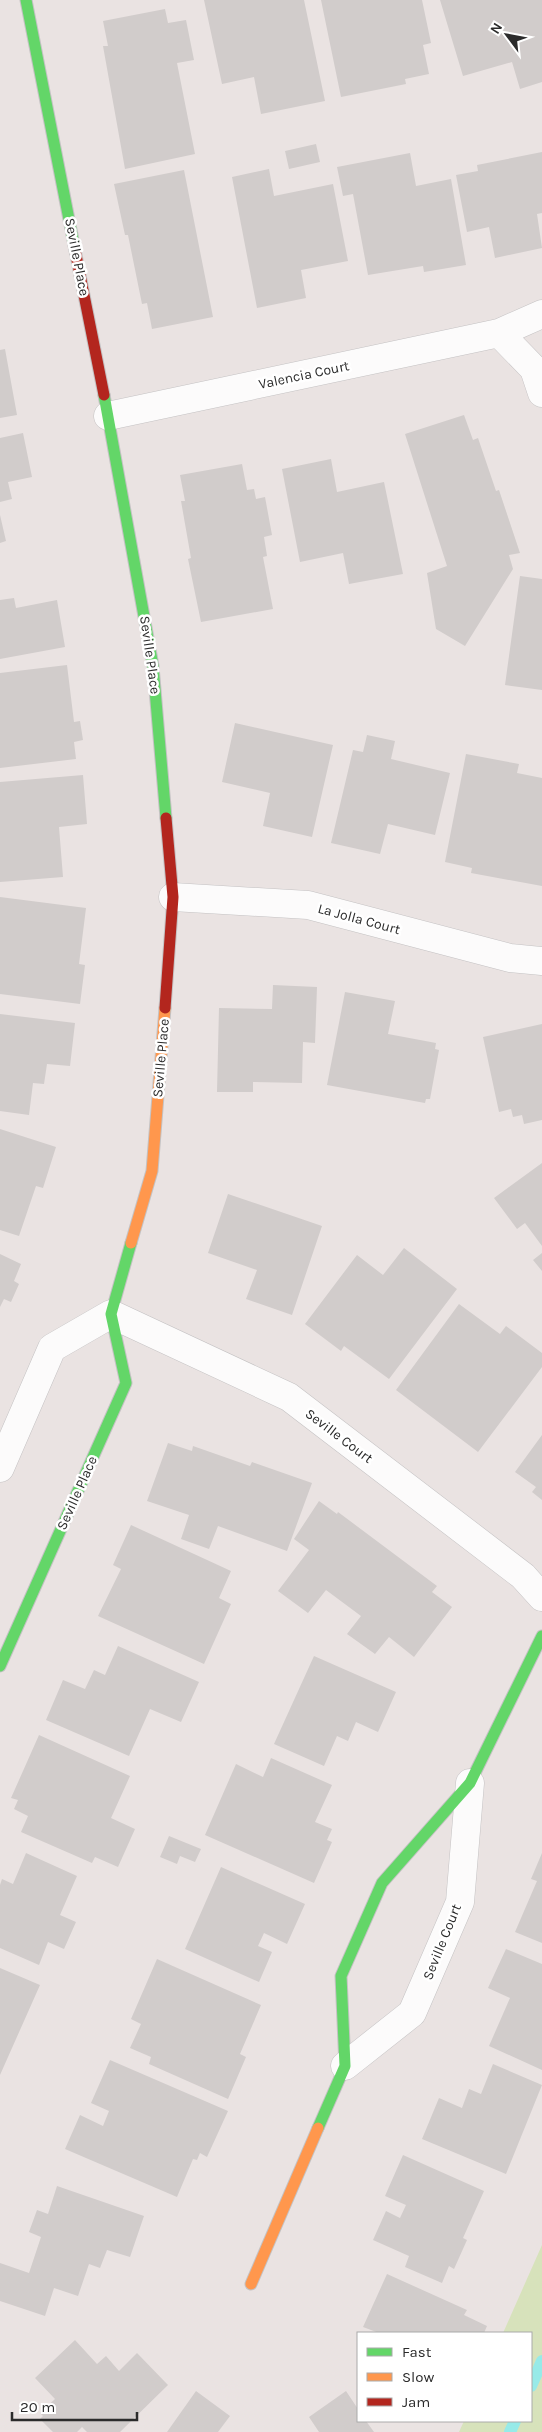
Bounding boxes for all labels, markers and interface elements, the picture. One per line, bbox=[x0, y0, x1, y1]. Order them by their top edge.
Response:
north arrow bbox=[482, 10, 532, 60]
text: N bbox=[487, 20, 506, 37]
street label: Seville Place bbox=[61, 217, 93, 297]
street label: Valencia Court bbox=[257, 357, 351, 393]
street label: Seville Place bbox=[136, 615, 164, 695]
street label: La Jolla Court bbox=[316, 900, 402, 938]
street label: Seville Place bbox=[149, 1018, 173, 1098]
street label: Seville Court bbox=[302, 1405, 376, 1467]
street label: Seville Place bbox=[53, 1453, 101, 1533]
street label: Seville Court bbox=[419, 1902, 465, 1982]
legend bbox=[357, 2332, 532, 2422]
text: Fast bbox=[402, 2343, 432, 2361]
text: Slow bbox=[402, 2368, 434, 2386]
scale bar bbox=[12, 2390, 138, 2422]
text: Jam bbox=[402, 2393, 430, 2411]
text: 20 m bbox=[20, 2398, 55, 2416]

